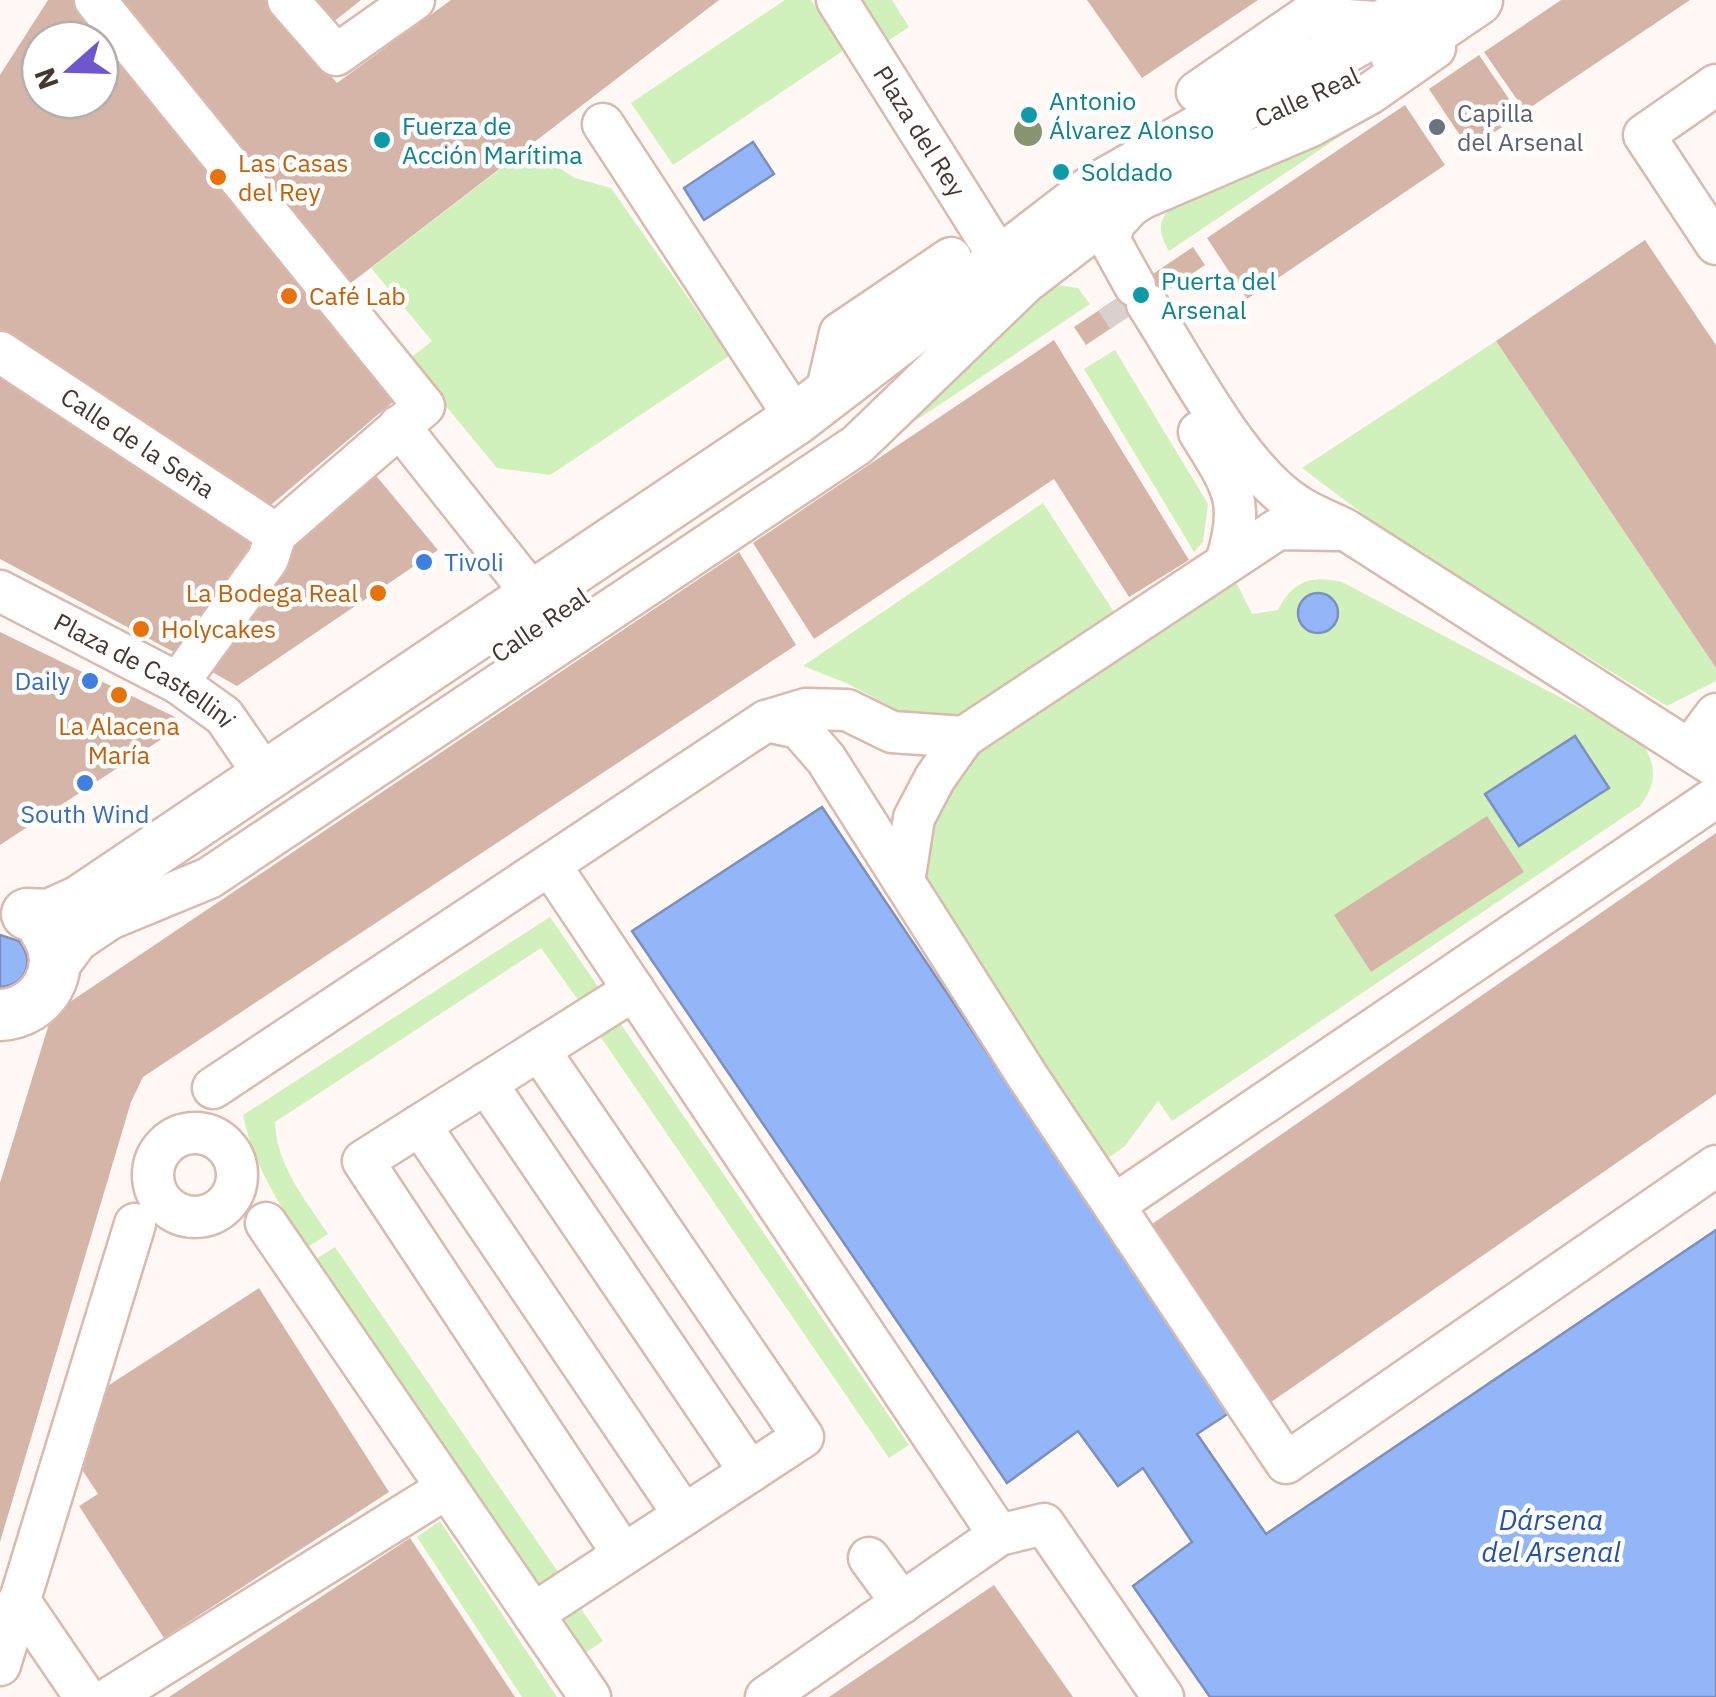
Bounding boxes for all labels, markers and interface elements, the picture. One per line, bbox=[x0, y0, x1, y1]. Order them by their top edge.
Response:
north arrow bbox=[20, 20, 120, 120]
street label: Plaza del Rey bbox=[866, 59, 974, 203]
street label: Calle Real bbox=[1249, 59, 1365, 134]
text: N bbox=[25, 63, 67, 95]
place label: Antonio Álvarez Alonso bbox=[1049, 84, 1214, 146]
place label: Capilla del Arsenal bbox=[1457, 96, 1584, 158]
marker: Antonio Álvarez Alonso bbox=[1018, 104, 1040, 126]
place label: Fuerza de Acción Marítima bbox=[402, 109, 583, 171]
marker: Capilla del Arsenal bbox=[1426, 116, 1448, 138]
marker: Fuerza de Acción Marítima bbox=[371, 129, 393, 151]
place label: Las Casas del Rey bbox=[238, 146, 349, 208]
place label: Soldado bbox=[1081, 155, 1173, 188]
marker: Soldado bbox=[1050, 161, 1072, 183]
marker: Las Casas del Rey bbox=[207, 166, 229, 188]
place label: Puerta del Arsenal bbox=[1161, 264, 1277, 326]
place label: Café Lab bbox=[309, 279, 406, 312]
marker: Puerta del Arsenal bbox=[1130, 284, 1152, 306]
marker: Café Lab bbox=[278, 285, 300, 307]
street label: Calle de la Seña bbox=[55, 380, 221, 505]
place label: Tivoli bbox=[444, 545, 504, 578]
marker: Tivoli bbox=[413, 551, 435, 573]
place label: La Bodega Real bbox=[186, 576, 358, 609]
street label: Calle Real bbox=[484, 580, 595, 669]
marker: La Bodega Real bbox=[367, 582, 389, 604]
street label: Plaza de Castellini bbox=[49, 605, 244, 733]
place label: Holycakes bbox=[161, 612, 276, 645]
marker: Holycakes bbox=[130, 618, 152, 640]
place label: Daily bbox=[15, 664, 71, 697]
marker: Daily bbox=[79, 670, 101, 692]
marker: La Alacena María bbox=[108, 684, 130, 706]
place label: La Alacena María bbox=[58, 709, 180, 771]
marker: South Wind bbox=[74, 772, 96, 794]
place label: South Wind bbox=[21, 797, 149, 830]
water label: Dársena del Arsenal bbox=[1481, 1501, 1621, 1570]

